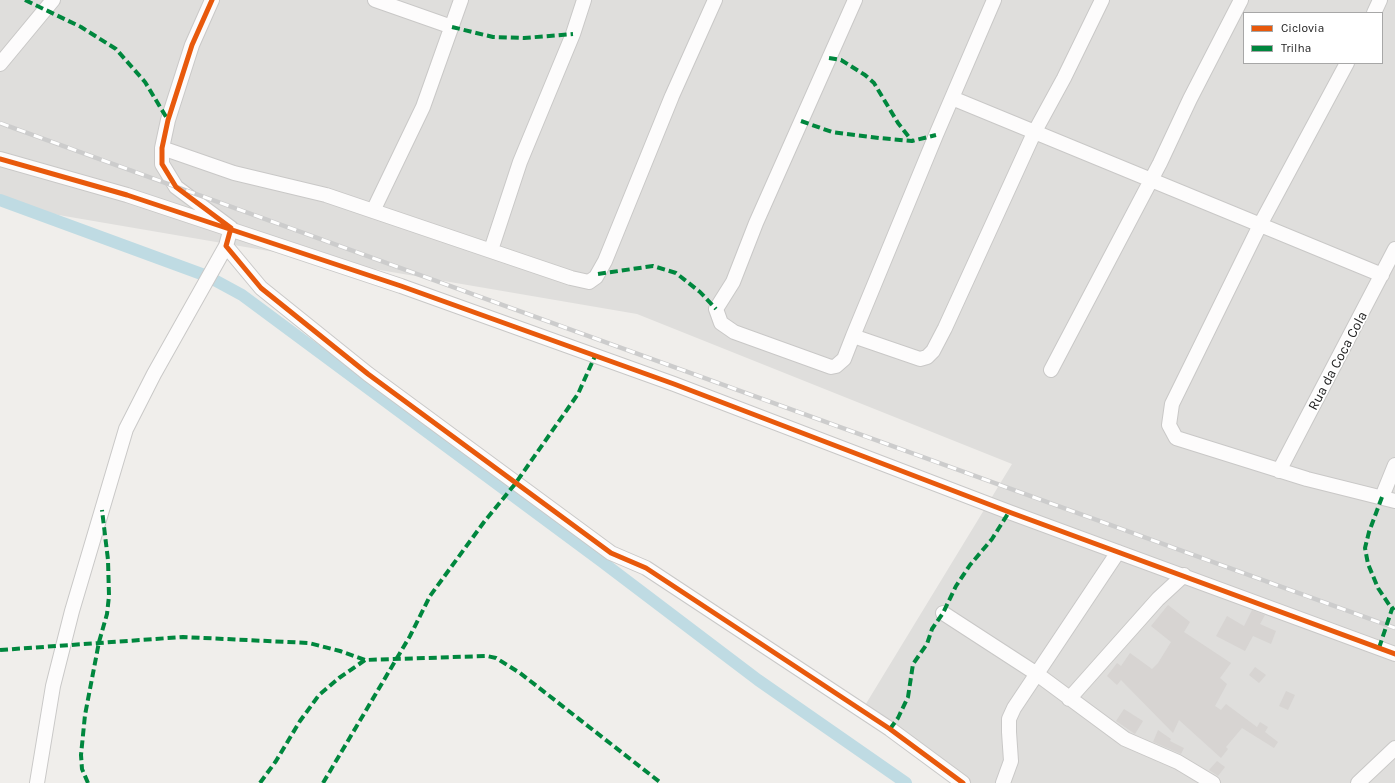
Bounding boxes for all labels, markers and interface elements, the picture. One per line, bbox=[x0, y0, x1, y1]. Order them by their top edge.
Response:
legend bbox=[1243, 12, 1383, 64]
text: Ciclovia bbox=[1281, 21, 1324, 35]
text: Trilha bbox=[1281, 41, 1311, 55]
street label: Rua da Coca Cola bbox=[1305, 309, 1371, 413]

